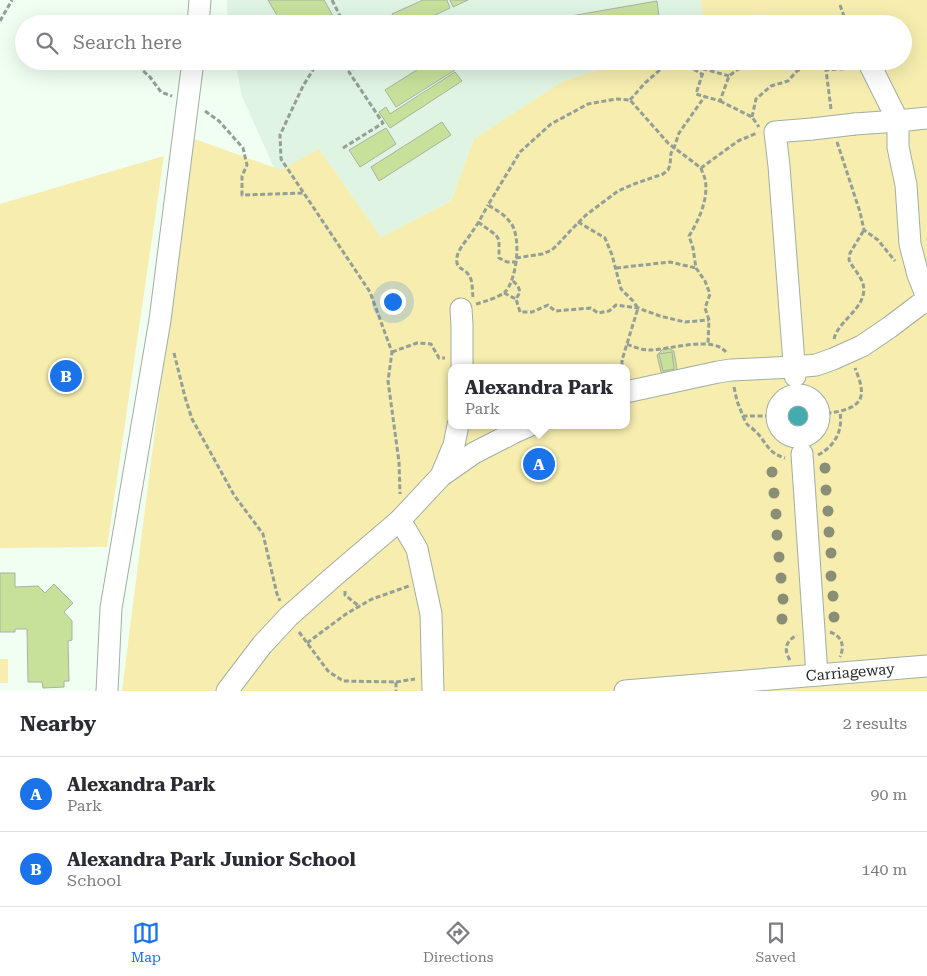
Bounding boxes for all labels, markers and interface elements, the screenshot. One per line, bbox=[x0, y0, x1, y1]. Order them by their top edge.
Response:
search box bbox=[15, 15, 912, 70]
icon: search bbox=[33, 29, 61, 57]
text: Search here bbox=[73, 31, 182, 54]
your location bbox=[380, 289, 406, 315]
pin: B bbox=[50, 357, 82, 395]
popup bbox=[448, 364, 630, 429]
text: Alexandra Park bbox=[465, 376, 613, 399]
text: Park bbox=[465, 399, 500, 418]
pin: A bbox=[523, 445, 555, 483]
street label: Carriageway bbox=[805, 660, 896, 685]
text: Nearby bbox=[20, 712, 96, 736]
text: 2 results bbox=[843, 714, 907, 733]
text: Alexandra Park bbox=[67, 773, 216, 796]
text: A bbox=[30, 785, 42, 804]
text: 90 m bbox=[870, 785, 907, 804]
text: Park bbox=[67, 796, 102, 815]
text: Alexandra Park Junior School bbox=[67, 848, 356, 871]
text: B bbox=[30, 860, 42, 879]
text: 140 m bbox=[861, 860, 907, 879]
text: School bbox=[67, 871, 121, 890]
tab: Map bbox=[131, 919, 161, 965]
tab: Directions bbox=[423, 919, 493, 965]
tab: Saved bbox=[755, 919, 796, 965]

